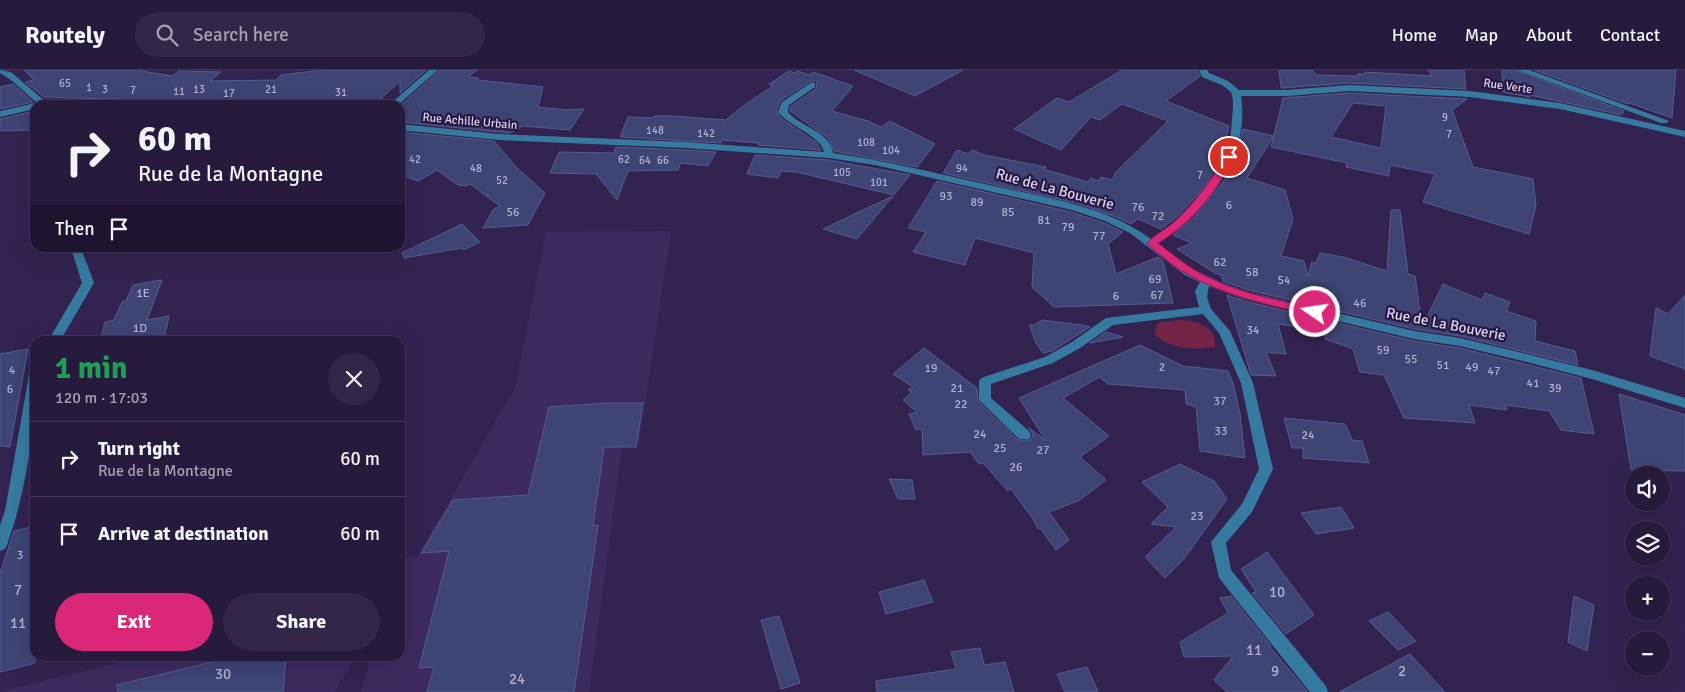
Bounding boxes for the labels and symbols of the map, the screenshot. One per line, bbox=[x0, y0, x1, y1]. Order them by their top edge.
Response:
street label: Rue Verte bbox=[1483, 76, 1533, 97]
house number: 65 bbox=[59, 77, 71, 90]
house number: 1 bbox=[86, 81, 92, 94]
house number: 3 bbox=[102, 83, 108, 96]
house number: 13 bbox=[193, 83, 205, 96]
house number: 21 bbox=[265, 83, 277, 96]
house number: 7 bbox=[130, 84, 136, 97]
house number: 11 bbox=[173, 85, 185, 98]
house number: 31 bbox=[335, 86, 347, 99]
house number: 17 bbox=[223, 87, 235, 100]
street label: Rue Achille Urbain bbox=[422, 110, 518, 133]
house number: 9 bbox=[1442, 111, 1448, 124]
house number: 148 bbox=[646, 124, 664, 137]
house number: 142 bbox=[697, 127, 715, 140]
house number: 7 bbox=[1446, 128, 1452, 141]
house number: 108 bbox=[857, 136, 875, 149]
pin bbox=[1208, 136, 1250, 178]
house number: 104 bbox=[882, 144, 900, 157]
house number: 42 bbox=[409, 153, 421, 166]
house number: 62 bbox=[618, 153, 630, 166]
house number: 64 bbox=[639, 154, 651, 167]
house number: 66 bbox=[657, 154, 669, 167]
house number: 48 bbox=[470, 162, 482, 175]
house number: 94 bbox=[956, 162, 968, 175]
street label: Rue de La Bouverie bbox=[994, 165, 1116, 213]
house number: 105 bbox=[833, 166, 851, 179]
house number: 7 bbox=[1197, 169, 1203, 182]
house number: 52 bbox=[496, 174, 508, 187]
house number: 101 bbox=[870, 176, 888, 189]
house number: 93 bbox=[940, 189, 952, 204]
house number: 89 bbox=[971, 195, 983, 210]
house number: 6 bbox=[1226, 198, 1232, 213]
house number: 76 bbox=[1132, 200, 1144, 215]
house number: 56 bbox=[507, 205, 519, 220]
house number: 85 bbox=[1002, 205, 1014, 220]
house number: 72 bbox=[1152, 209, 1164, 224]
house number: 81 bbox=[1038, 213, 1050, 228]
house number: 79 bbox=[1062, 220, 1074, 235]
house number: 77 bbox=[1093, 229, 1105, 244]
house number: 62 bbox=[1214, 255, 1226, 270]
house number: 58 bbox=[1246, 265, 1258, 280]
house number: 69 bbox=[1149, 272, 1161, 287]
house number: 54 bbox=[1278, 273, 1291, 288]
position arrow bbox=[1288, 285, 1340, 337]
house number: 1E bbox=[136, 286, 150, 301]
house number: 67 bbox=[1151, 288, 1163, 303]
house number: 6 bbox=[1113, 289, 1119, 304]
house number: 46 bbox=[1354, 296, 1366, 311]
street label: Rue de La Bouverie bbox=[1385, 304, 1507, 344]
house number: 1D bbox=[133, 321, 147, 336]
house number: 34 bbox=[1247, 323, 1260, 338]
house number: 59 bbox=[1377, 343, 1389, 358]
house number: 55 bbox=[1405, 352, 1417, 367]
house number: 51 bbox=[1437, 358, 1449, 373]
house number: 2 bbox=[1159, 360, 1165, 375]
house number: 49 bbox=[1466, 360, 1478, 375]
house number: 19 bbox=[925, 361, 937, 376]
house number: 4 bbox=[9, 363, 16, 378]
house number: 47 bbox=[1488, 364, 1500, 379]
house number: 41 bbox=[1527, 376, 1539, 391]
house number: 21 bbox=[951, 381, 963, 396]
house number: 39 bbox=[1549, 381, 1561, 396]
house number: 6 bbox=[7, 382, 13, 397]
house number: 37 bbox=[1214, 394, 1226, 409]
house number: 22 bbox=[955, 397, 967, 412]
house number: 33 bbox=[1215, 424, 1227, 439]
house number: 24 bbox=[974, 427, 987, 442]
house number: 24 bbox=[1302, 428, 1315, 443]
house number: 25 bbox=[994, 441, 1006, 456]
house number: 27 bbox=[1037, 443, 1049, 458]
house number: 26 bbox=[1010, 460, 1022, 475]
house number: 23 bbox=[1191, 509, 1203, 524]
house number: 3 bbox=[17, 548, 23, 563]
house number: 7 bbox=[14, 581, 22, 599]
house number: 10 bbox=[1269, 583, 1285, 601]
house number: 11 bbox=[10, 614, 26, 632]
house number: 11 bbox=[1246, 641, 1262, 659]
house number: 9 bbox=[1271, 662, 1279, 680]
house number: 2 bbox=[1398, 662, 1406, 680]
house number: 30 bbox=[215, 665, 231, 683]
house number: 24 bbox=[509, 670, 525, 688]

